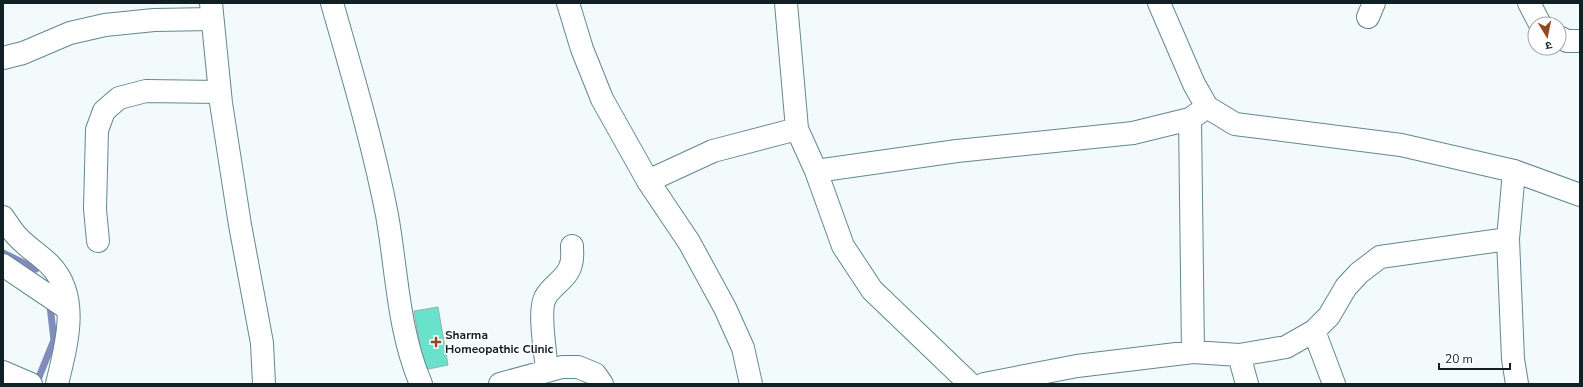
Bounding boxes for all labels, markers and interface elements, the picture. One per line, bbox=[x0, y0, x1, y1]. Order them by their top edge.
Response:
north arrow bbox=[1527, 16, 1567, 56]
text: उ bbox=[1544, 37, 1553, 53]
place label: Sharma Homeopathic Clinic bbox=[445, 327, 554, 357]
marker: Sharma Homeopathic Clinic bbox=[430, 336, 442, 348]
scale bar bbox=[1439, 345, 1510, 371]
text: 20 m bbox=[1445, 351, 1473, 367]

